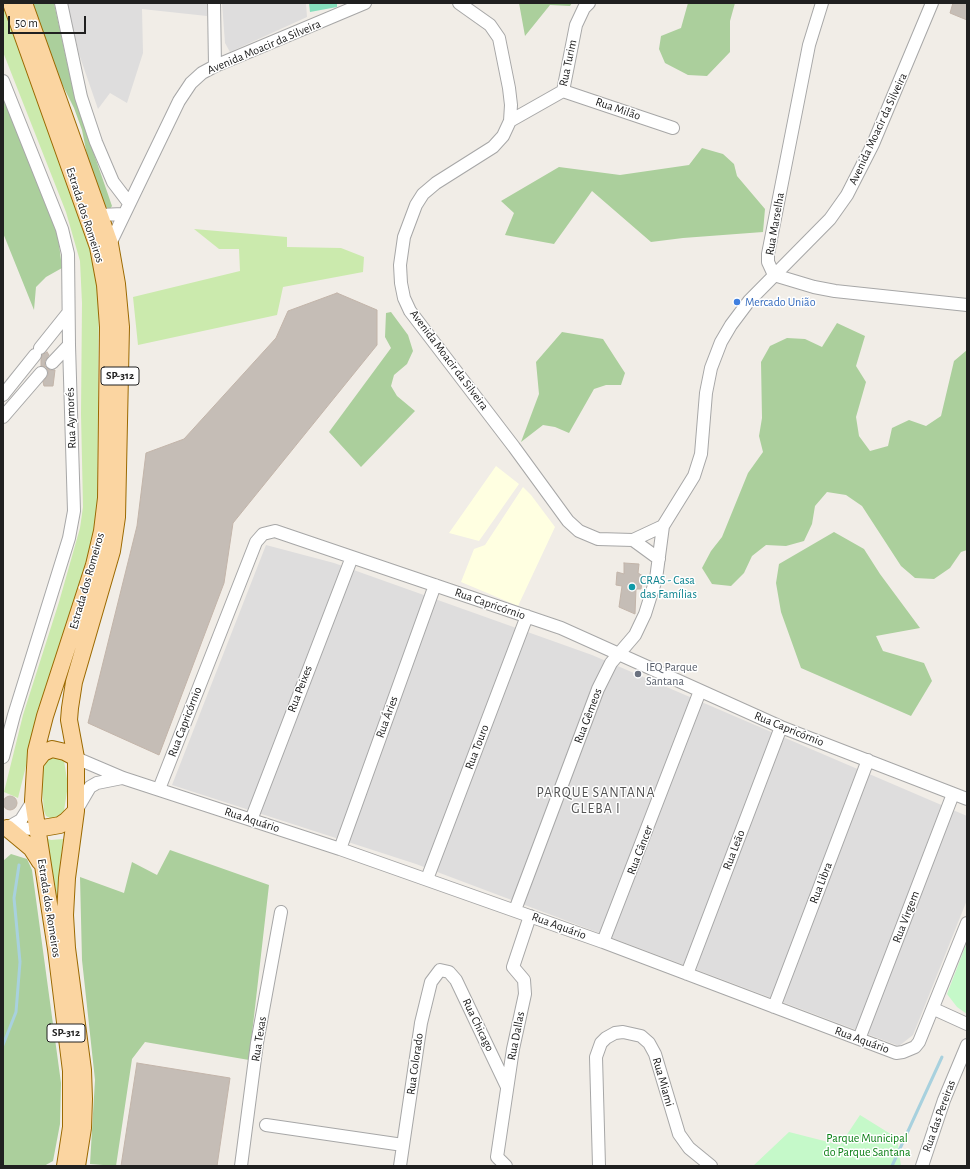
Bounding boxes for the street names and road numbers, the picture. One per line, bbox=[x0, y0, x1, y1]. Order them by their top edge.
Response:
street label: Avenida Moacir da Silveira bbox=[205, 17, 323, 77]
street label: Rua Turim bbox=[556, 38, 580, 88]
street label: Avenida Moacir da Silveira bbox=[846, 71, 910, 187]
street label: Rua Milão bbox=[594, 95, 642, 123]
street label: Estrada dos Romeiros bbox=[63, 165, 107, 265]
street label: Rua Marselha bbox=[762, 192, 788, 256]
street label: Avenida Moacir da Silveira bbox=[407, 307, 491, 413]
road number: SP-312 bbox=[101, 367, 139, 385]
street label: Rua Aymorés bbox=[63, 387, 79, 449]
street label: Estrada dos Romeiros bbox=[66, 531, 108, 631]
street label: Rua Capricórnio bbox=[453, 585, 527, 623]
street label: Rua Peixes bbox=[284, 663, 316, 715]
street label: Rua Capricórnio bbox=[165, 685, 205, 759]
street label: Rua Gêmeos bbox=[571, 686, 605, 746]
street label: Rua Áries bbox=[373, 694, 401, 740]
street label: Rua Capricórnio bbox=[752, 708, 826, 750]
street label: Rua Touro bbox=[462, 723, 492, 771]
street label: Rua Aquário bbox=[223, 804, 281, 836]
street label: Rua Câncer bbox=[624, 823, 656, 877]
street label: Rua Leão bbox=[720, 828, 748, 872]
street label: Estrada dos Romeiros bbox=[34, 858, 64, 958]
street label: Rua Libra bbox=[807, 860, 835, 906]
street label: Rua Virgem bbox=[889, 889, 923, 945]
street label: Rua Aquário bbox=[530, 909, 588, 943]
street label: Rua Chicago bbox=[459, 996, 497, 1054]
street label: Rua Dallas bbox=[504, 1010, 528, 1062]
street label: Rua Texas bbox=[248, 1015, 270, 1063]
street label: Rua Aquário bbox=[833, 1023, 891, 1057]
road number: SP-312 bbox=[47, 1024, 85, 1042]
street label: Rua Colorado bbox=[404, 1032, 426, 1096]
street label: Rua Miami bbox=[649, 1056, 677, 1108]
street label: Rua das Pereiras bbox=[919, 1078, 959, 1154]

